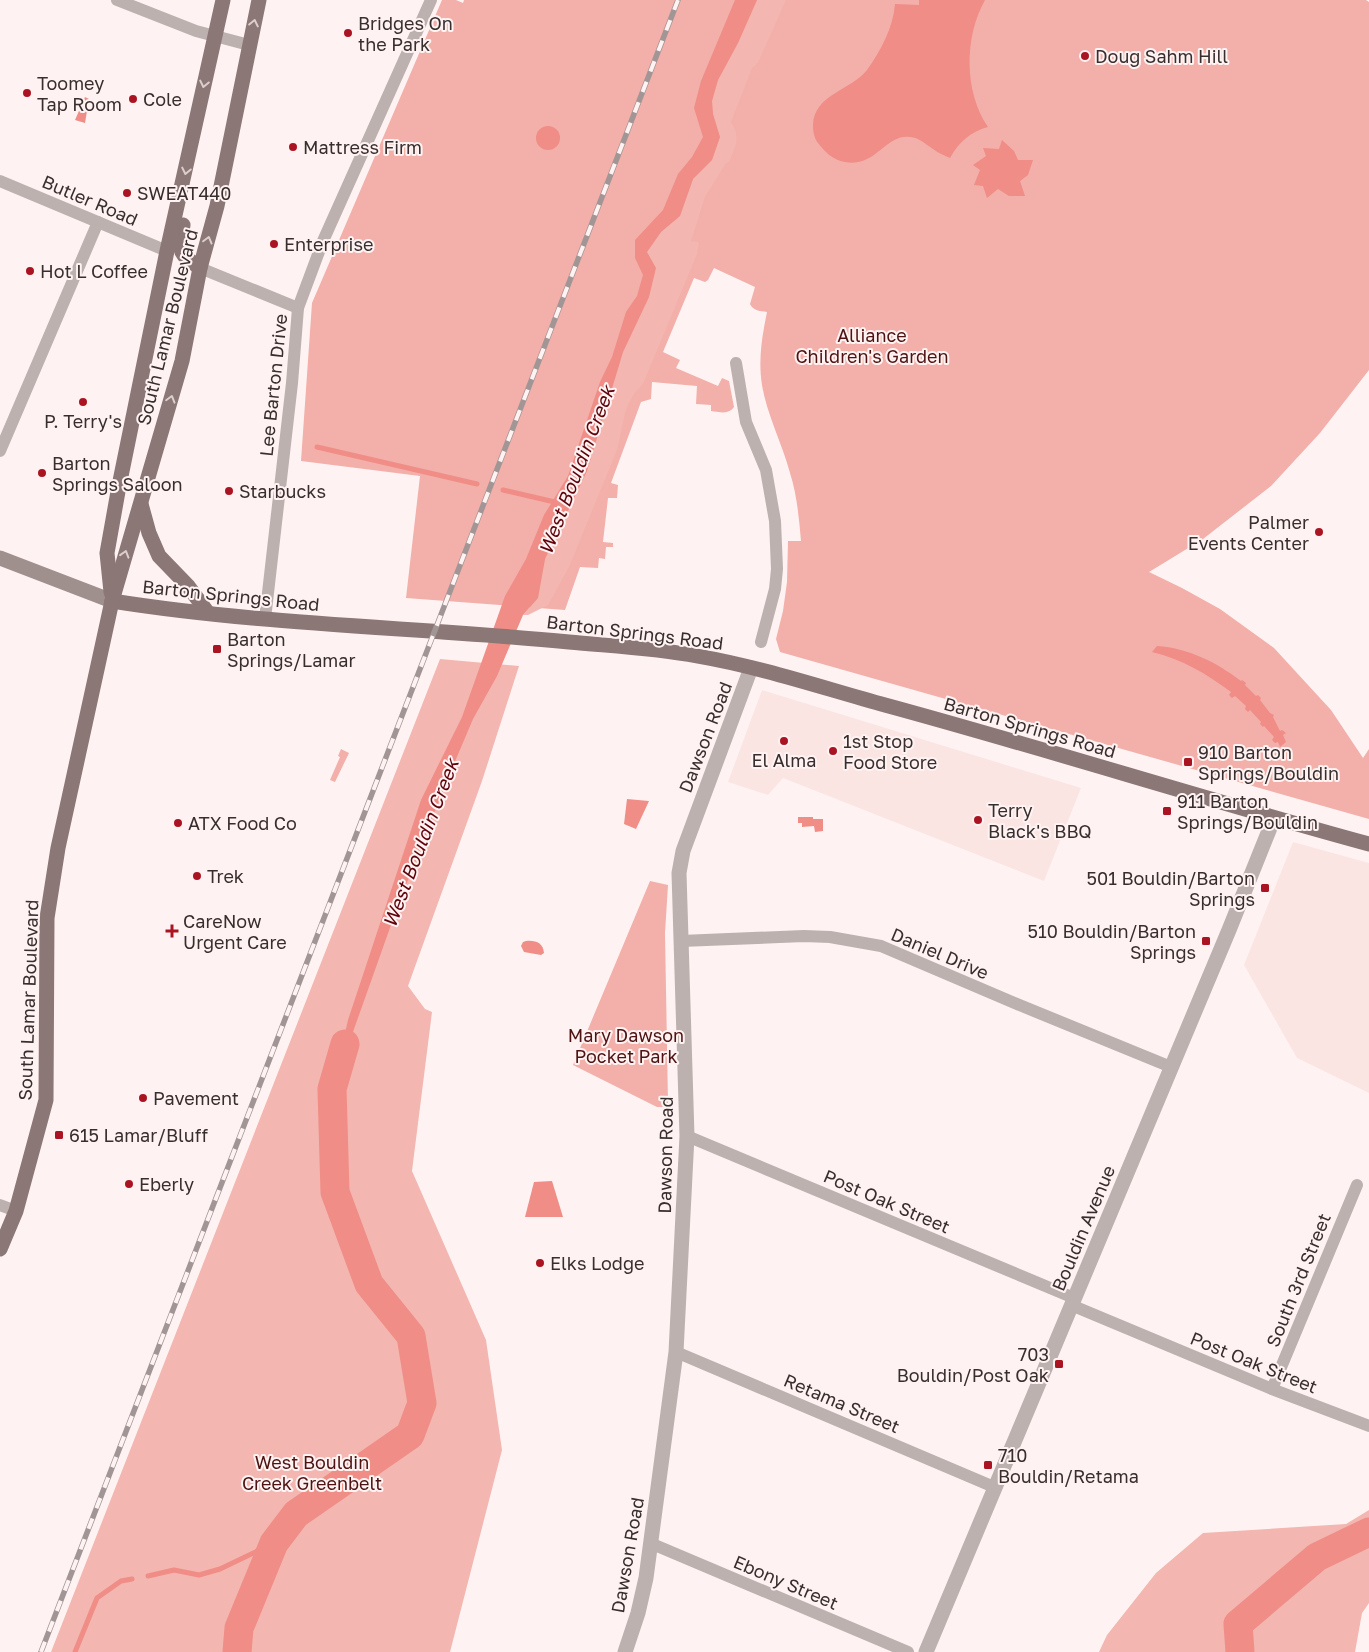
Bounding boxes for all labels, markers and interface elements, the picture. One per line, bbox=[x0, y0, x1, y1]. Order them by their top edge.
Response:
place label: Bridges On the Park bbox=[358, 12, 453, 55]
one-way arrow bbox=[248, 18, 259, 27]
marker: Bridges On the Park bbox=[342, 27, 354, 39]
place label: Doug Sahm Hill bbox=[1095, 45, 1228, 67]
marker: Doug Sahm Hill bbox=[1079, 50, 1091, 62]
place label: Toomey Tap Room bbox=[37, 72, 122, 115]
one-way arrow bbox=[199, 80, 210, 89]
marker: Toomey Tap Room bbox=[21, 87, 33, 99]
place label: Cole bbox=[143, 88, 182, 110]
marker: Cole bbox=[127, 93, 139, 105]
place label: Mattress Firm bbox=[303, 136, 422, 158]
marker: Mattress Firm bbox=[287, 141, 299, 153]
one-way arrow bbox=[181, 166, 192, 175]
street label: Butler Road bbox=[39, 170, 141, 230]
place label: SWEAT440 bbox=[137, 182, 232, 204]
marker: SWEAT440 bbox=[121, 187, 133, 199]
street label: South Lamar Boulevard bbox=[132, 227, 202, 427]
place label: Enterprise bbox=[284, 233, 373, 255]
one-way arrow bbox=[202, 237, 212, 245]
marker: Enterprise bbox=[268, 238, 280, 250]
place label: Hot L Coffee bbox=[40, 260, 148, 282]
marker: Hot L Coffee bbox=[24, 265, 36, 277]
street label: Lee Barton Drive bbox=[255, 313, 291, 457]
park label: Alliance Children's Garden bbox=[795, 324, 949, 367]
water label: West Bouldin Creek bbox=[533, 380, 620, 557]
one-way arrow bbox=[166, 395, 176, 403]
marker: P. Terry's bbox=[77, 396, 89, 408]
place label: P. Terry's bbox=[44, 410, 122, 432]
place label: Barton Springs Saloon bbox=[52, 452, 183, 495]
marker: Barton Springs Saloon bbox=[36, 467, 48, 479]
place label: Starbucks bbox=[239, 480, 326, 502]
marker: Starbucks bbox=[223, 485, 235, 497]
place label: Palmer Events Center bbox=[1188, 511, 1309, 554]
marker: Palmer Events Center bbox=[1313, 526, 1325, 538]
one-way arrow bbox=[120, 551, 130, 559]
street label: Barton Springs Road bbox=[141, 575, 321, 615]
street label: Barton Springs Road bbox=[545, 610, 725, 654]
place label: Barton Springs/Lamar bbox=[227, 628, 355, 671]
marker: Barton Springs/Lamar bbox=[211, 643, 223, 655]
street label: Dawson Road bbox=[674, 678, 736, 796]
street label: Barton Springs Road bbox=[941, 692, 1119, 762]
place label: 1st Stop Food Store bbox=[843, 730, 937, 773]
marker: El Alma bbox=[778, 735, 790, 747]
place label: 910 Barton Springs/Bouldin bbox=[1198, 741, 1339, 784]
marker: 1st Stop Food Store bbox=[827, 745, 839, 757]
place label: El Alma bbox=[752, 749, 816, 771]
water label: West Bouldin Creek bbox=[377, 753, 464, 930]
marker: 910 Barton Springs/Bouldin bbox=[1182, 756, 1194, 768]
place label: 911 Barton Springs/Bouldin bbox=[1177, 790, 1318, 833]
place label: Terry Black's BBQ bbox=[988, 799, 1092, 842]
marker: 911 Barton Springs/Bouldin bbox=[1161, 805, 1173, 817]
place label: ATX Food Co bbox=[188, 812, 297, 834]
marker: Terry Black's BBQ bbox=[972, 814, 984, 826]
marker: ATX Food Co bbox=[172, 817, 184, 829]
place label: Trek bbox=[207, 865, 244, 887]
place label: 501 Bouldin/Barton Springs bbox=[1087, 867, 1255, 910]
marker: Trek bbox=[191, 870, 203, 882]
marker: 501 Bouldin/Barton Springs bbox=[1259, 882, 1271, 894]
street label: South Lamar Boulevard bbox=[13, 899, 43, 1101]
place label: CareNow Urgent Care bbox=[183, 910, 287, 953]
place label: 510 Bouldin/Barton Springs bbox=[1028, 920, 1196, 963]
street label: Daniel Drive bbox=[888, 923, 992, 983]
marker: CareNow Urgent Care bbox=[165, 924, 179, 938]
marker: 510 Bouldin/Barton Springs bbox=[1200, 935, 1212, 947]
park label: Mary Dawson Pocket Park bbox=[568, 1024, 684, 1067]
place label: Pavement bbox=[153, 1087, 239, 1109]
marker: Pavement bbox=[137, 1092, 149, 1104]
street label: Dawson Road bbox=[653, 1096, 677, 1214]
place label: 615 Lamar/Bluff bbox=[69, 1124, 208, 1146]
marker: 615 Lamar/Bluff bbox=[53, 1129, 65, 1141]
street label: Bouldin Avenue bbox=[1047, 1162, 1119, 1294]
street label: Post Oak Street bbox=[821, 1164, 953, 1238]
place label: Eberly bbox=[139, 1173, 194, 1195]
marker: Eberly bbox=[123, 1178, 135, 1190]
street label: South 3rd Street bbox=[1261, 1210, 1335, 1350]
place label: Elks Lodge bbox=[550, 1252, 644, 1274]
marker: Elks Lodge bbox=[534, 1257, 546, 1269]
street label: Post Oak Street bbox=[1187, 1326, 1321, 1398]
place label: 703 Bouldin/Post Oak bbox=[897, 1343, 1049, 1386]
marker: 703 Bouldin/Post Oak bbox=[1053, 1358, 1065, 1370]
street label: Retama Street bbox=[781, 1369, 903, 1437]
place label: 710 Bouldin/Retama bbox=[998, 1444, 1139, 1487]
park label: West Bouldin Creek Greenbelt bbox=[242, 1451, 382, 1494]
marker: 710 Bouldin/Retama bbox=[982, 1459, 994, 1471]
street label: Dawson Road bbox=[606, 1495, 648, 1615]
street label: Ebony Street bbox=[730, 1550, 842, 1614]

